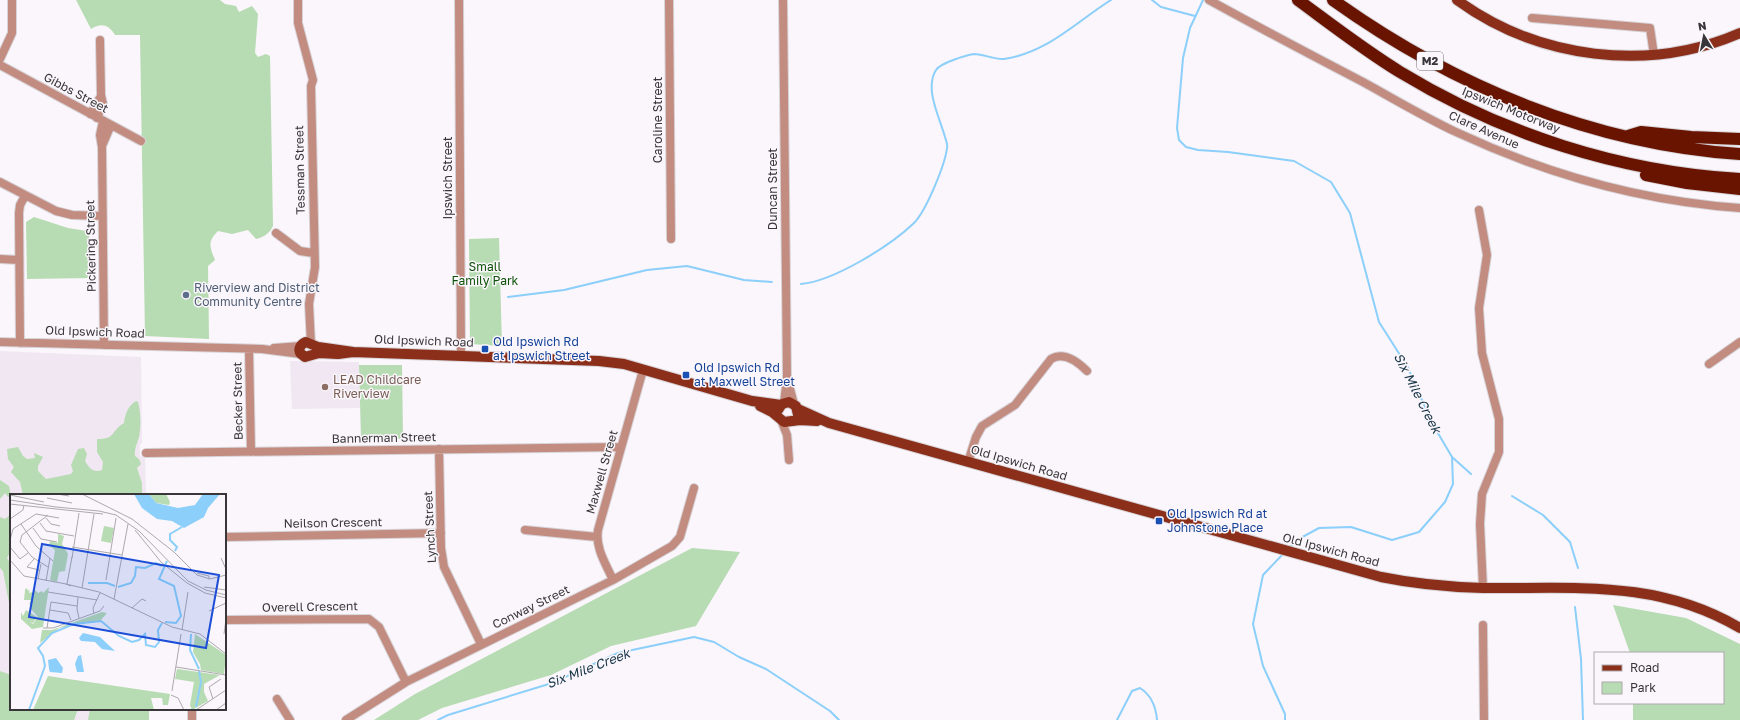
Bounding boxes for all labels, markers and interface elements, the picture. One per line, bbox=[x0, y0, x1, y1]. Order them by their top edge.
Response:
north arrow bbox=[1684, 16, 1724, 56]
text: N bbox=[1697, 19, 1707, 33]
road number: M2 bbox=[1417, 52, 1443, 70]
street label: Gibbs Street bbox=[41, 69, 111, 116]
street label: Caroline Street bbox=[650, 76, 665, 163]
street label: Ipswich Motorway bbox=[1460, 83, 1563, 136]
street label: Clare Avenue bbox=[1447, 107, 1522, 152]
street label: Tessman Street bbox=[291, 125, 308, 215]
street label: Ipswich Street bbox=[440, 136, 455, 219]
street label: Duncan Street bbox=[765, 148, 780, 230]
street label: Pickering Street bbox=[82, 200, 99, 292]
park label: Small Family Park bbox=[452, 259, 519, 288]
place label: Riverview and District Community Centre bbox=[194, 280, 320, 309]
marker: Riverview and District Community Centre bbox=[181, 290, 191, 300]
street label: Old Ipswich Road bbox=[45, 322, 145, 341]
street label: Old Ipswich Road bbox=[374, 331, 474, 350]
place label: Old Ipswich Rd at Ipswich Street bbox=[493, 334, 591, 363]
marker: Old Ipswich Rd at Ipswich Street bbox=[480, 344, 490, 354]
water label: Six Mile Creek bbox=[1391, 350, 1446, 437]
place label: Old Ipswich Rd at Maxwell Street bbox=[694, 360, 795, 389]
street label: Becker Street bbox=[229, 362, 246, 440]
marker: Old Ipswich Rd at Maxwell Street bbox=[681, 370, 691, 380]
place label: LEAD Childcare Riverview bbox=[333, 372, 421, 401]
marker: LEAD Childcare Riverview bbox=[320, 382, 330, 392]
street label: Maxwell Street bbox=[582, 428, 621, 516]
street label: Bannerman Street bbox=[332, 429, 437, 446]
street label: Old Ipswich Road bbox=[969, 442, 1069, 483]
street label: Lynch Street bbox=[420, 490, 439, 564]
inset map bbox=[10, 494, 226, 710]
place label: Old Ipswich Rd at Johnstone Place bbox=[1167, 506, 1267, 535]
street label: Neilson Crescent bbox=[284, 514, 383, 531]
marker: Old Ipswich Rd at Johnstone Place bbox=[1154, 516, 1164, 526]
street label: Old Ipswich Road bbox=[1281, 529, 1381, 570]
street label: Conway Street bbox=[490, 581, 572, 632]
street label: Overell Crescent bbox=[262, 598, 358, 615]
water label: Six Mile Creek bbox=[544, 644, 633, 691]
legend bbox=[1594, 652, 1724, 704]
text: Road bbox=[1630, 660, 1659, 675]
text: Park bbox=[1630, 680, 1656, 695]

